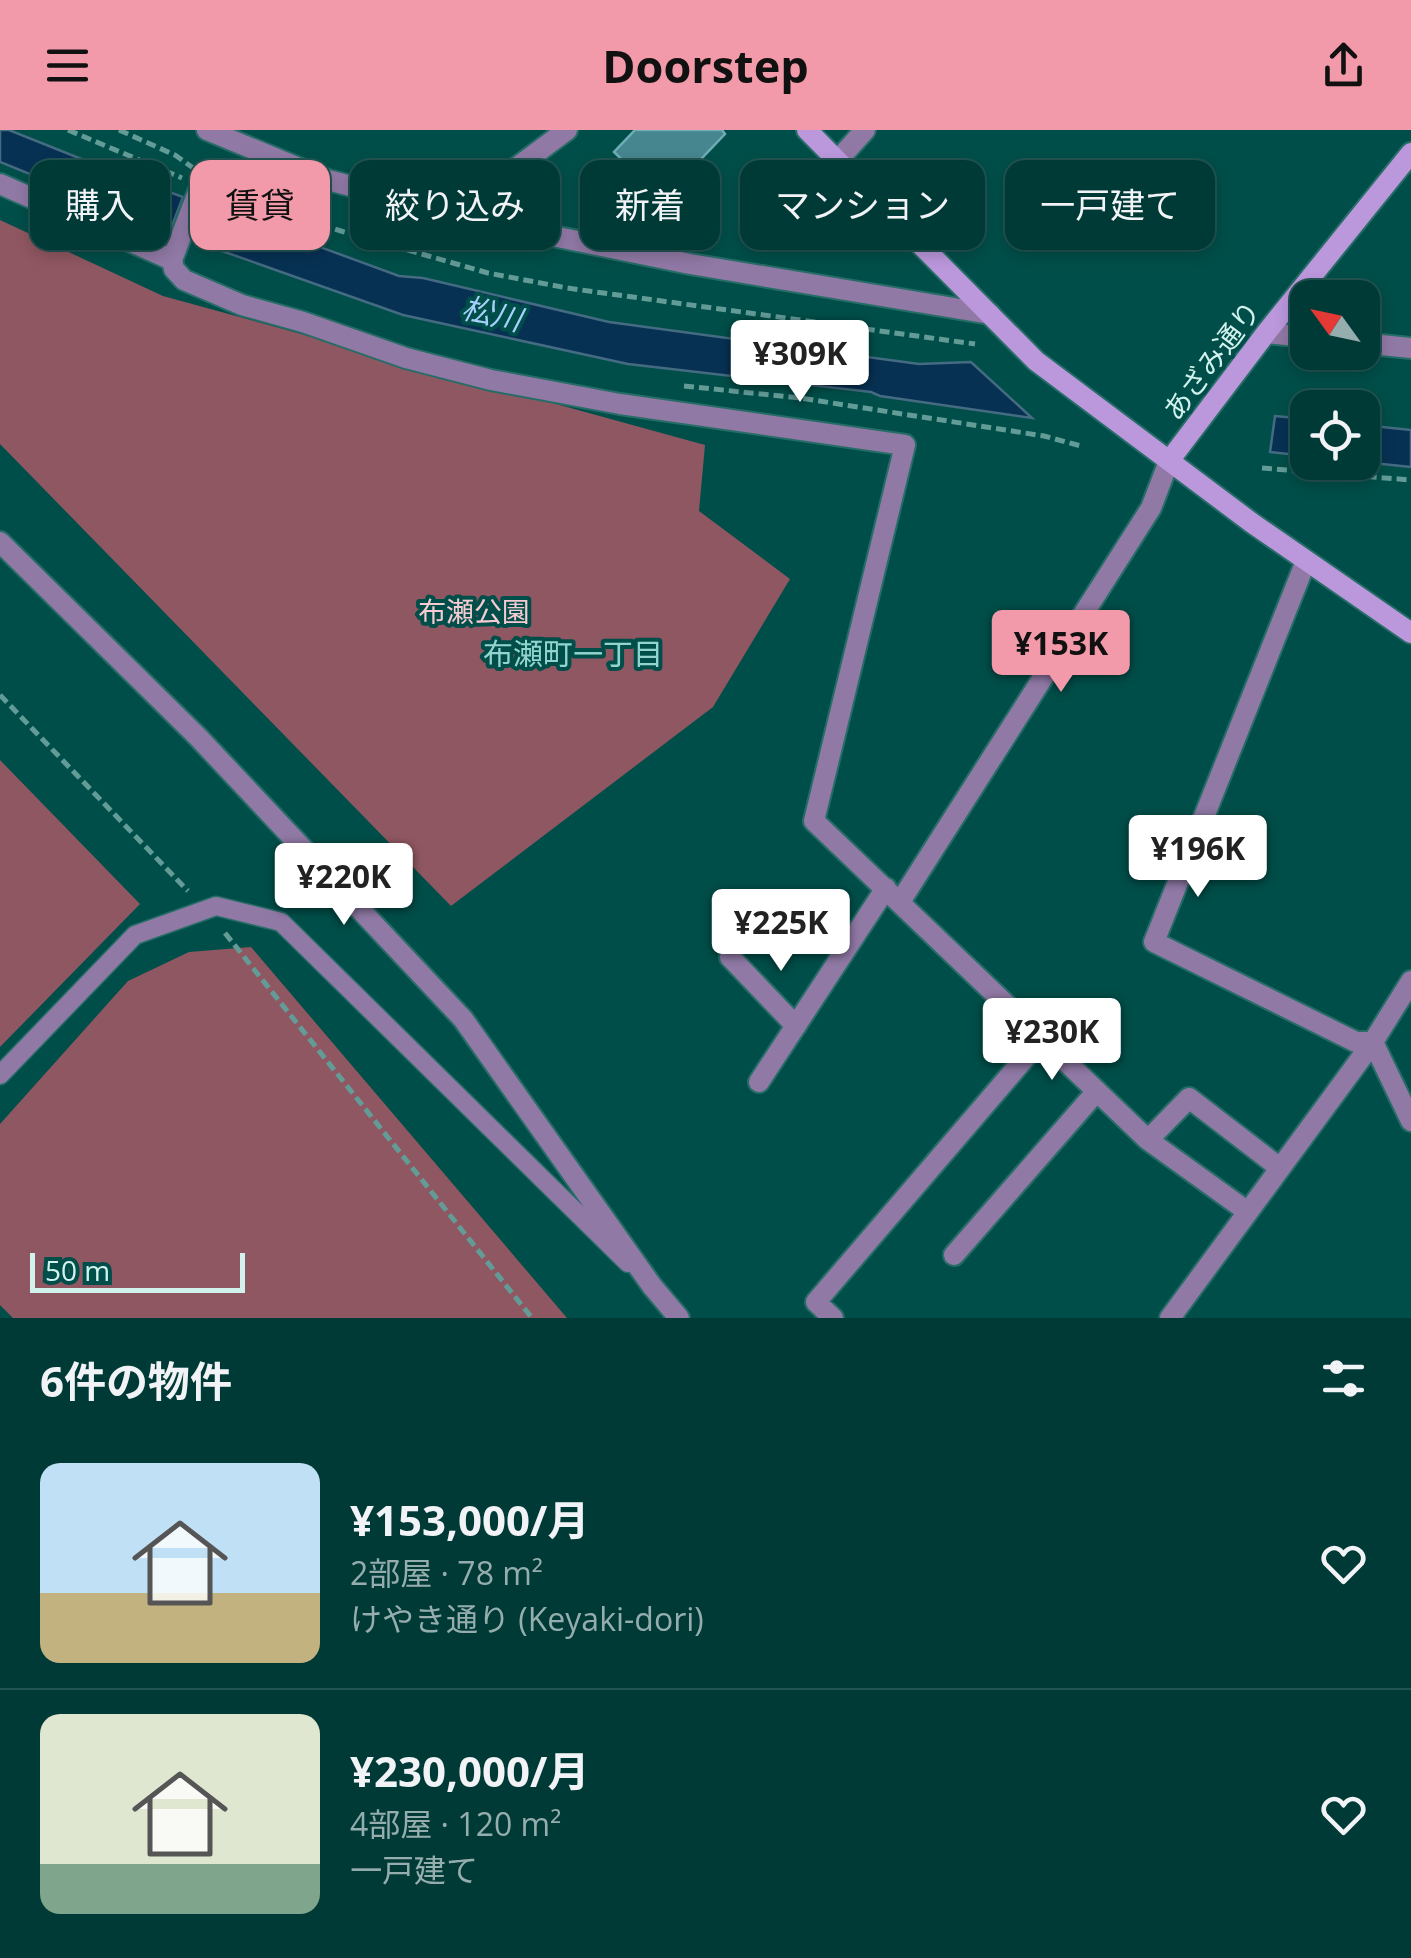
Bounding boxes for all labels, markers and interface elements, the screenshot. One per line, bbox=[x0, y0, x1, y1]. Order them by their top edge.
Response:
text: Doorstep bbox=[602, 35, 809, 96]
icon: menu bbox=[40, 38, 95, 93]
icon: share bbox=[1316, 38, 1371, 93]
chip: 購入 bbox=[30, 160, 170, 250]
chip: 賃貸 bbox=[190, 160, 330, 250]
chip: 絞り込み bbox=[350, 160, 560, 250]
chip: 新着 bbox=[580, 160, 720, 250]
chip: マンション bbox=[740, 160, 985, 250]
chip: 一戸建て bbox=[1005, 160, 1215, 250]
north arrow bbox=[1290, 280, 1380, 370]
map controls bbox=[1290, 280, 1380, 480]
water label: 松川 bbox=[458, 286, 529, 340]
street label: あざみ通り bbox=[1154, 293, 1268, 427]
pin: ¥309K bbox=[730, 320, 870, 405]
text: ¥309K bbox=[753, 331, 847, 374]
button: locate bbox=[1290, 390, 1380, 480]
park label: 布瀬公園 bbox=[418, 592, 530, 630]
pin: ¥153K bbox=[991, 610, 1131, 695]
text: ¥153K bbox=[1014, 621, 1108, 664]
district label: 布瀬町一丁目 bbox=[483, 633, 663, 674]
pin: ¥196K bbox=[1128, 815, 1268, 900]
text: ¥196K bbox=[1151, 826, 1245, 869]
pin: ¥220K bbox=[274, 843, 414, 928]
text: ¥220K bbox=[297, 854, 391, 897]
pin: ¥225K bbox=[711, 889, 851, 974]
text: ¥225K bbox=[734, 900, 828, 943]
pin: ¥230K bbox=[982, 998, 1122, 1083]
text: ¥230K bbox=[1005, 1009, 1099, 1052]
scale bar bbox=[30, 1248, 245, 1292]
text: 50 m bbox=[45, 1251, 110, 1289]
icon: filters bbox=[1316, 1351, 1371, 1406]
text: 6件の物件 bbox=[40, 1352, 232, 1409]
text: ¥153,000/月 bbox=[350, 1491, 589, 1548]
icon: home bbox=[120, 1503, 240, 1623]
icon: heart bbox=[1316, 1536, 1371, 1591]
text: 2部屋 · 78 m² bbox=[350, 1551, 543, 1594]
text: けやき通り (Keyaki-dori) bbox=[350, 1597, 704, 1640]
text: ¥230,000/月 bbox=[350, 1742, 589, 1799]
icon: home bbox=[120, 1754, 240, 1874]
icon: heart bbox=[1316, 1787, 1371, 1842]
text: 4部屋 · 120 m² bbox=[350, 1802, 561, 1845]
text: 一戸建て bbox=[350, 1848, 478, 1891]

